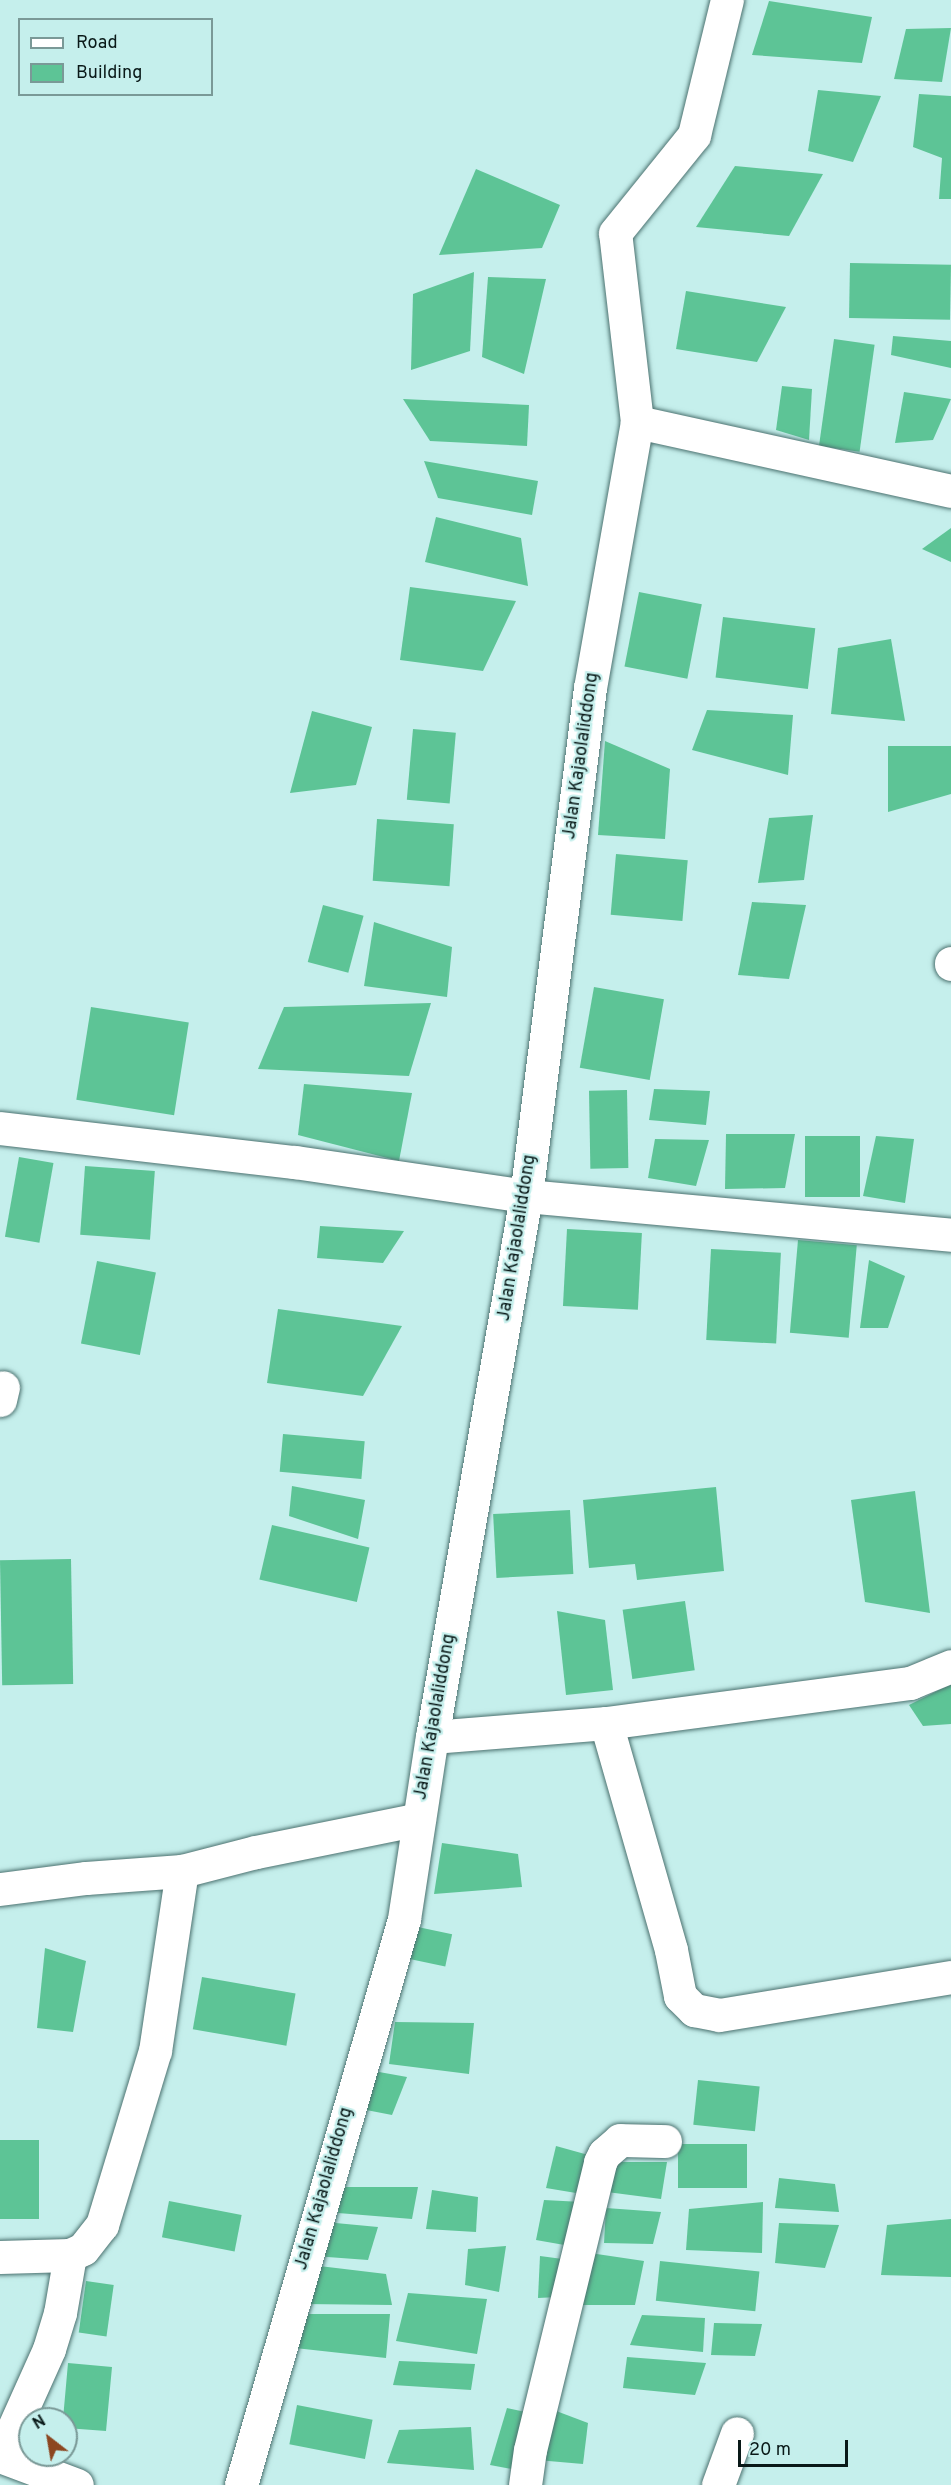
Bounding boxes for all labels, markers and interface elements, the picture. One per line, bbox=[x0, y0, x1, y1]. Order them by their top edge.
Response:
legend bbox=[18, 18, 213, 96]
text: Road bbox=[76, 32, 118, 55]
text: Building bbox=[76, 62, 142, 85]
street label: Jalan Kajaolaliddong bbox=[560, 671, 604, 841]
street label: Jalan Kajaolaliddong bbox=[494, 1153, 542, 1323]
street label: Jalan Kajaolaliddong bbox=[411, 1632, 461, 1802]
street label: Jalan Kajaolaliddong bbox=[291, 2105, 359, 2273]
north arrow bbox=[18, 2407, 78, 2467]
text: N bbox=[30, 2412, 50, 2435]
scale bar bbox=[741, 2428, 850, 2466]
text: 20 m bbox=[749, 2439, 791, 2462]

